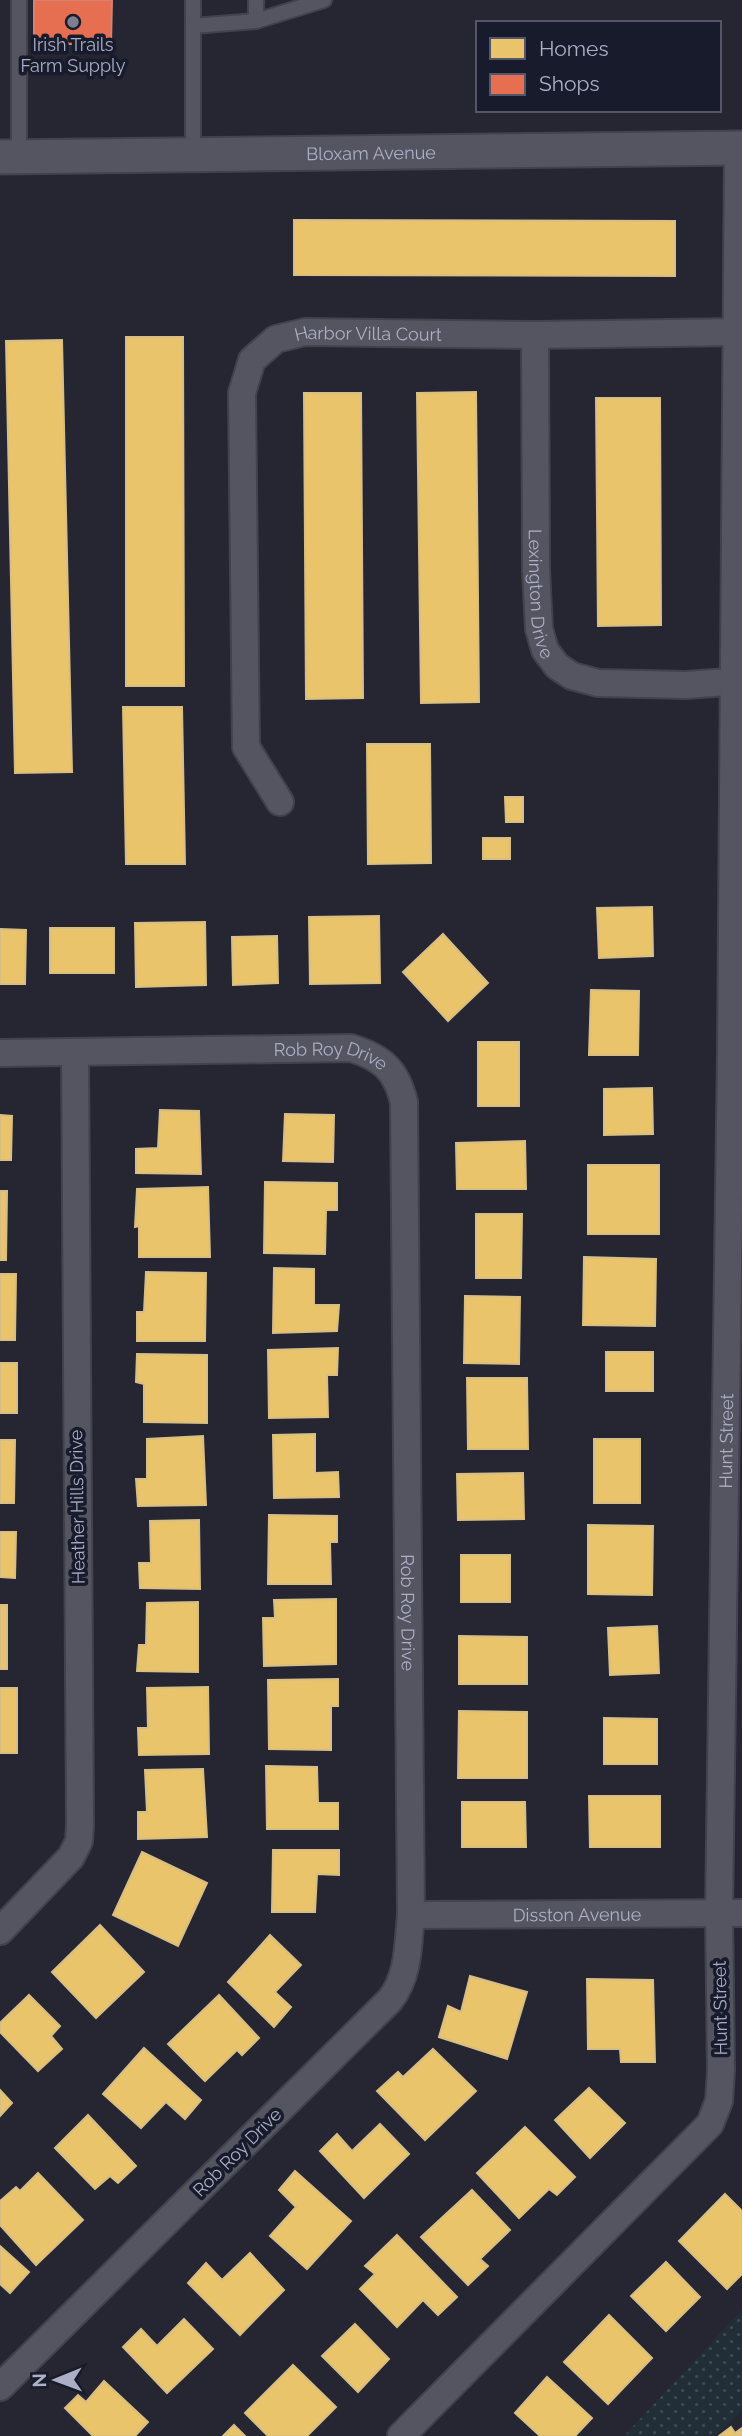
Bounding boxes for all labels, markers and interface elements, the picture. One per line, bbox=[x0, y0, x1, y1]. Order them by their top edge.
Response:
marker: Irish Trails Farm Supply bbox=[65, 14, 81, 30]
legend bbox=[476, 21, 721, 112]
place label: Irish Trails Farm Supply bbox=[21, 34, 126, 76]
text: Homes bbox=[539, 36, 609, 61]
text: Shops bbox=[539, 71, 600, 96]
street label: Bloxam Avenue bbox=[306, 141, 436, 164]
street label: Harbor Villa Court bbox=[292, 321, 442, 345]
street label: Lexington Drive bbox=[525, 529, 558, 663]
street label: Rob Roy Drive bbox=[274, 1037, 393, 1074]
street label: Hunt Street bbox=[714, 1393, 737, 1489]
street label: Heather Hills Drive bbox=[65, 1429, 89, 1584]
street label: Rob Roy Drive bbox=[397, 1554, 419, 1671]
street label: Disston Avenue bbox=[513, 1903, 642, 1925]
street label: Hunt Street bbox=[709, 1960, 731, 2056]
street label: Rob Roy Drive bbox=[188, 2103, 286, 2201]
north arrow bbox=[21, 2345, 91, 2415]
text: N bbox=[28, 2373, 50, 2388]

